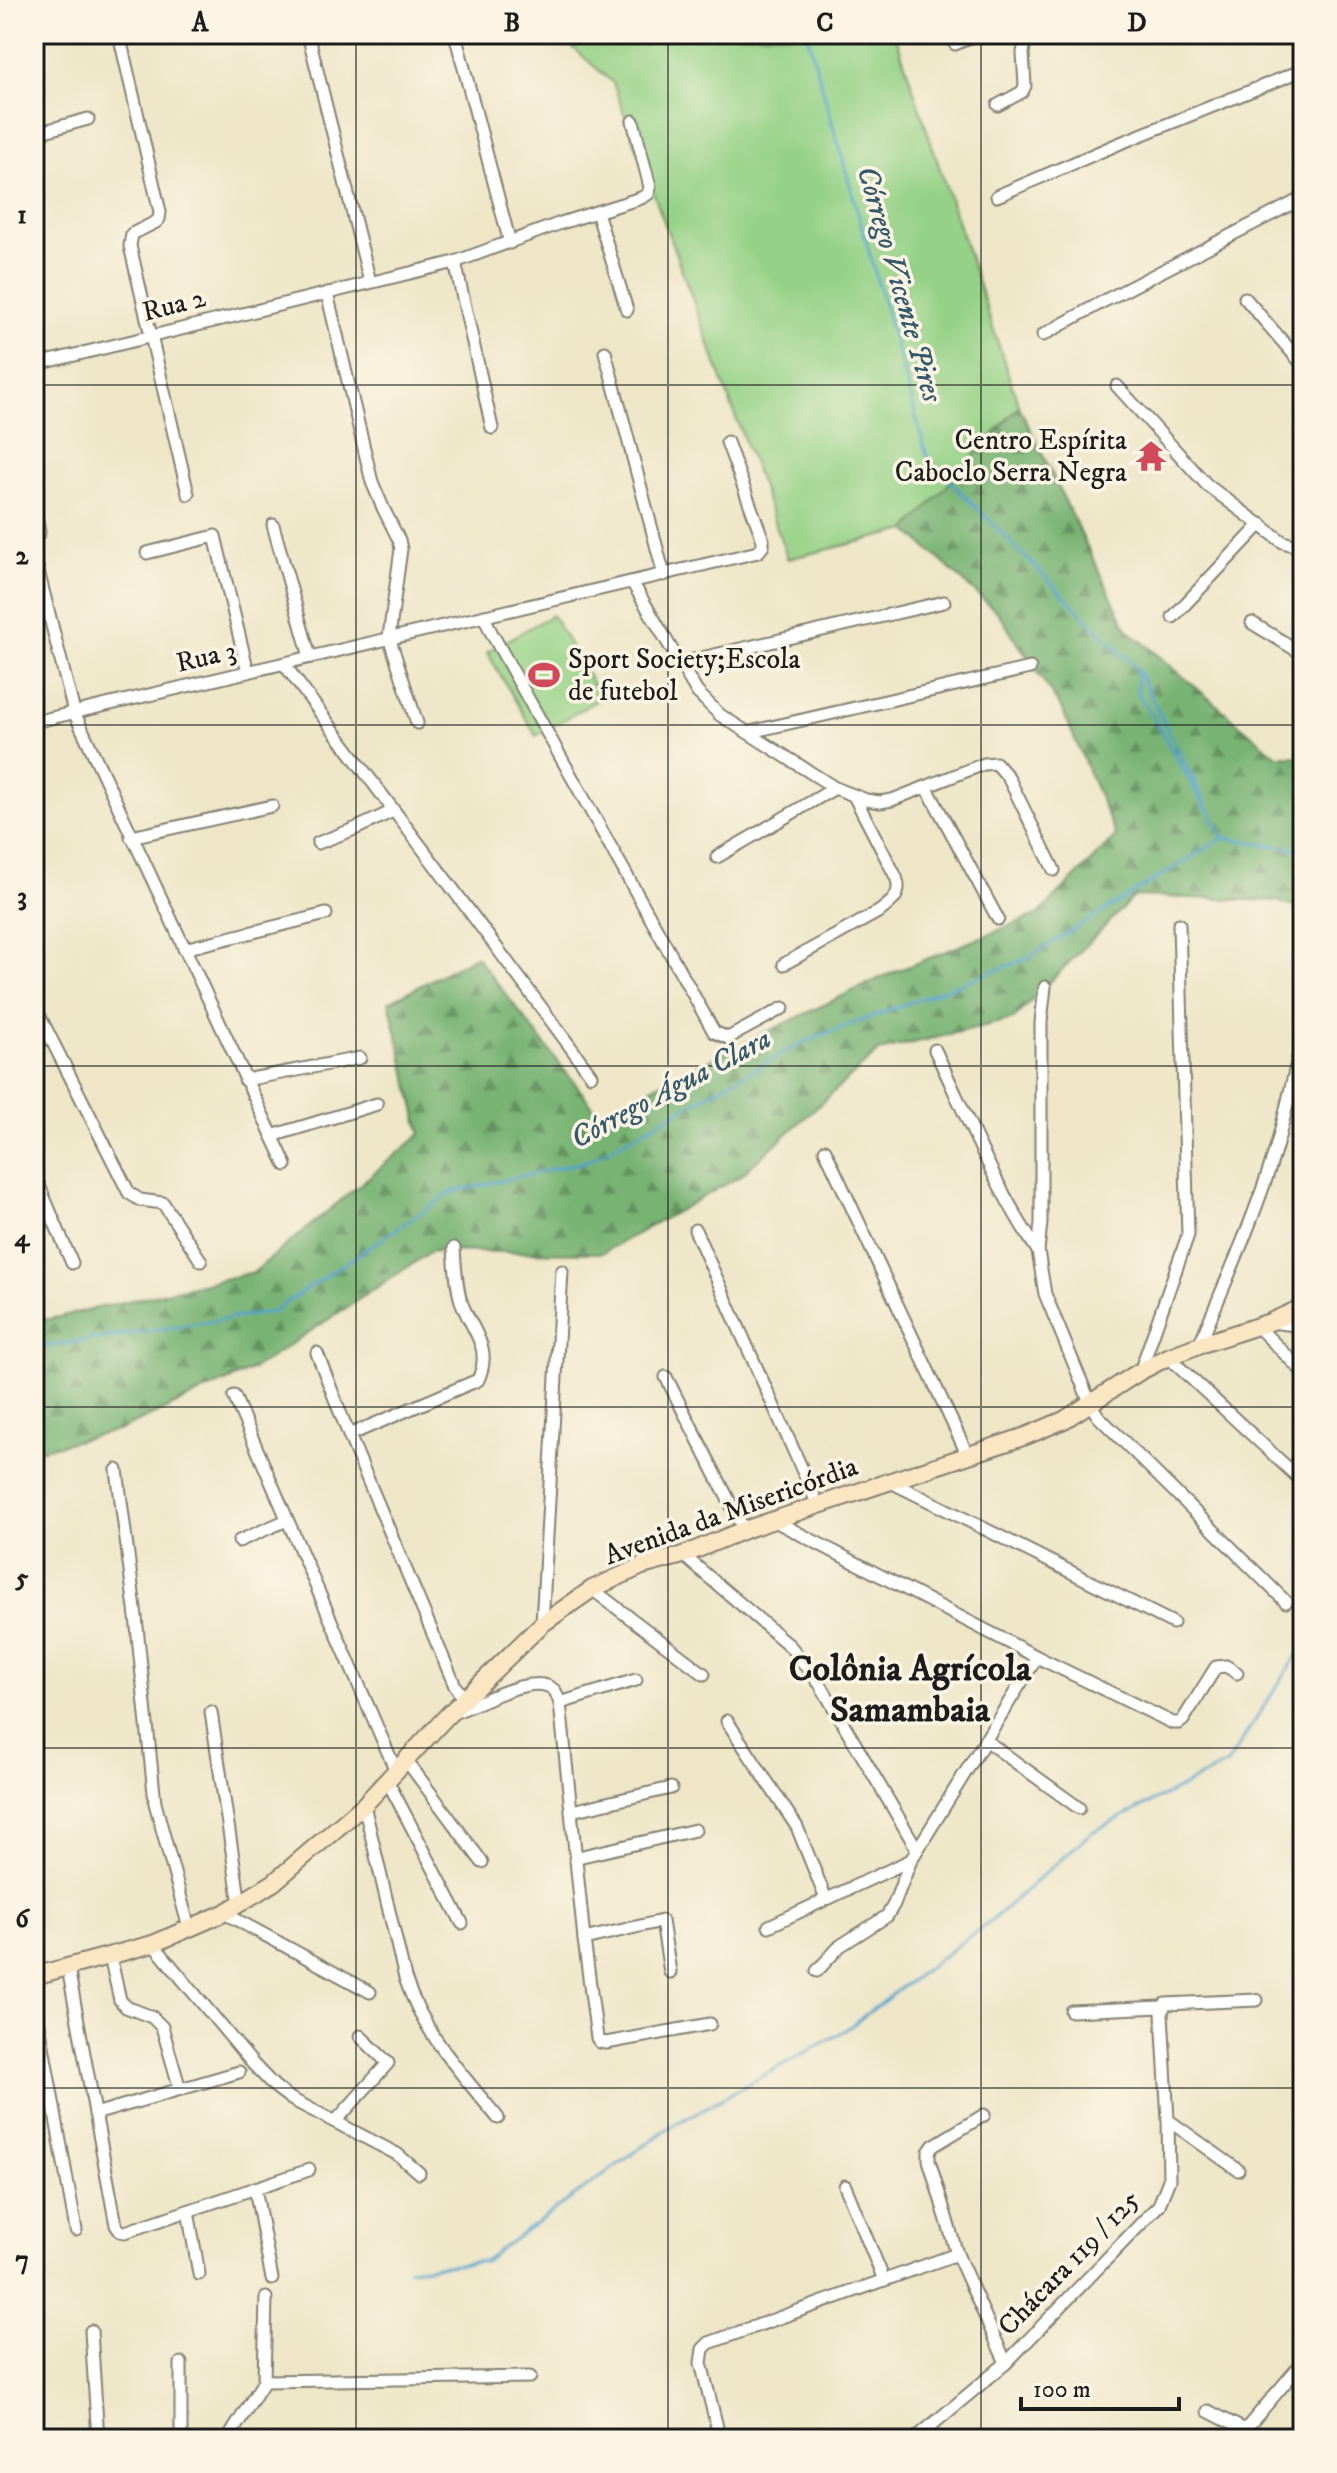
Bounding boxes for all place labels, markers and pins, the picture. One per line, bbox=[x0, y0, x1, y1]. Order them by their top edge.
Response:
place label: Centro Espírita Caboclo Serra Negra bbox=[895, 423, 1127, 490]
temple icon: Centro Espírita Caboclo Serra Negra bbox=[1134, 439, 1168, 473]
place label: Sport Society;Escola de futebol bbox=[568, 642, 800, 709]
sports icon: Sport Society;Escola de futebol bbox=[527, 658, 561, 692]

